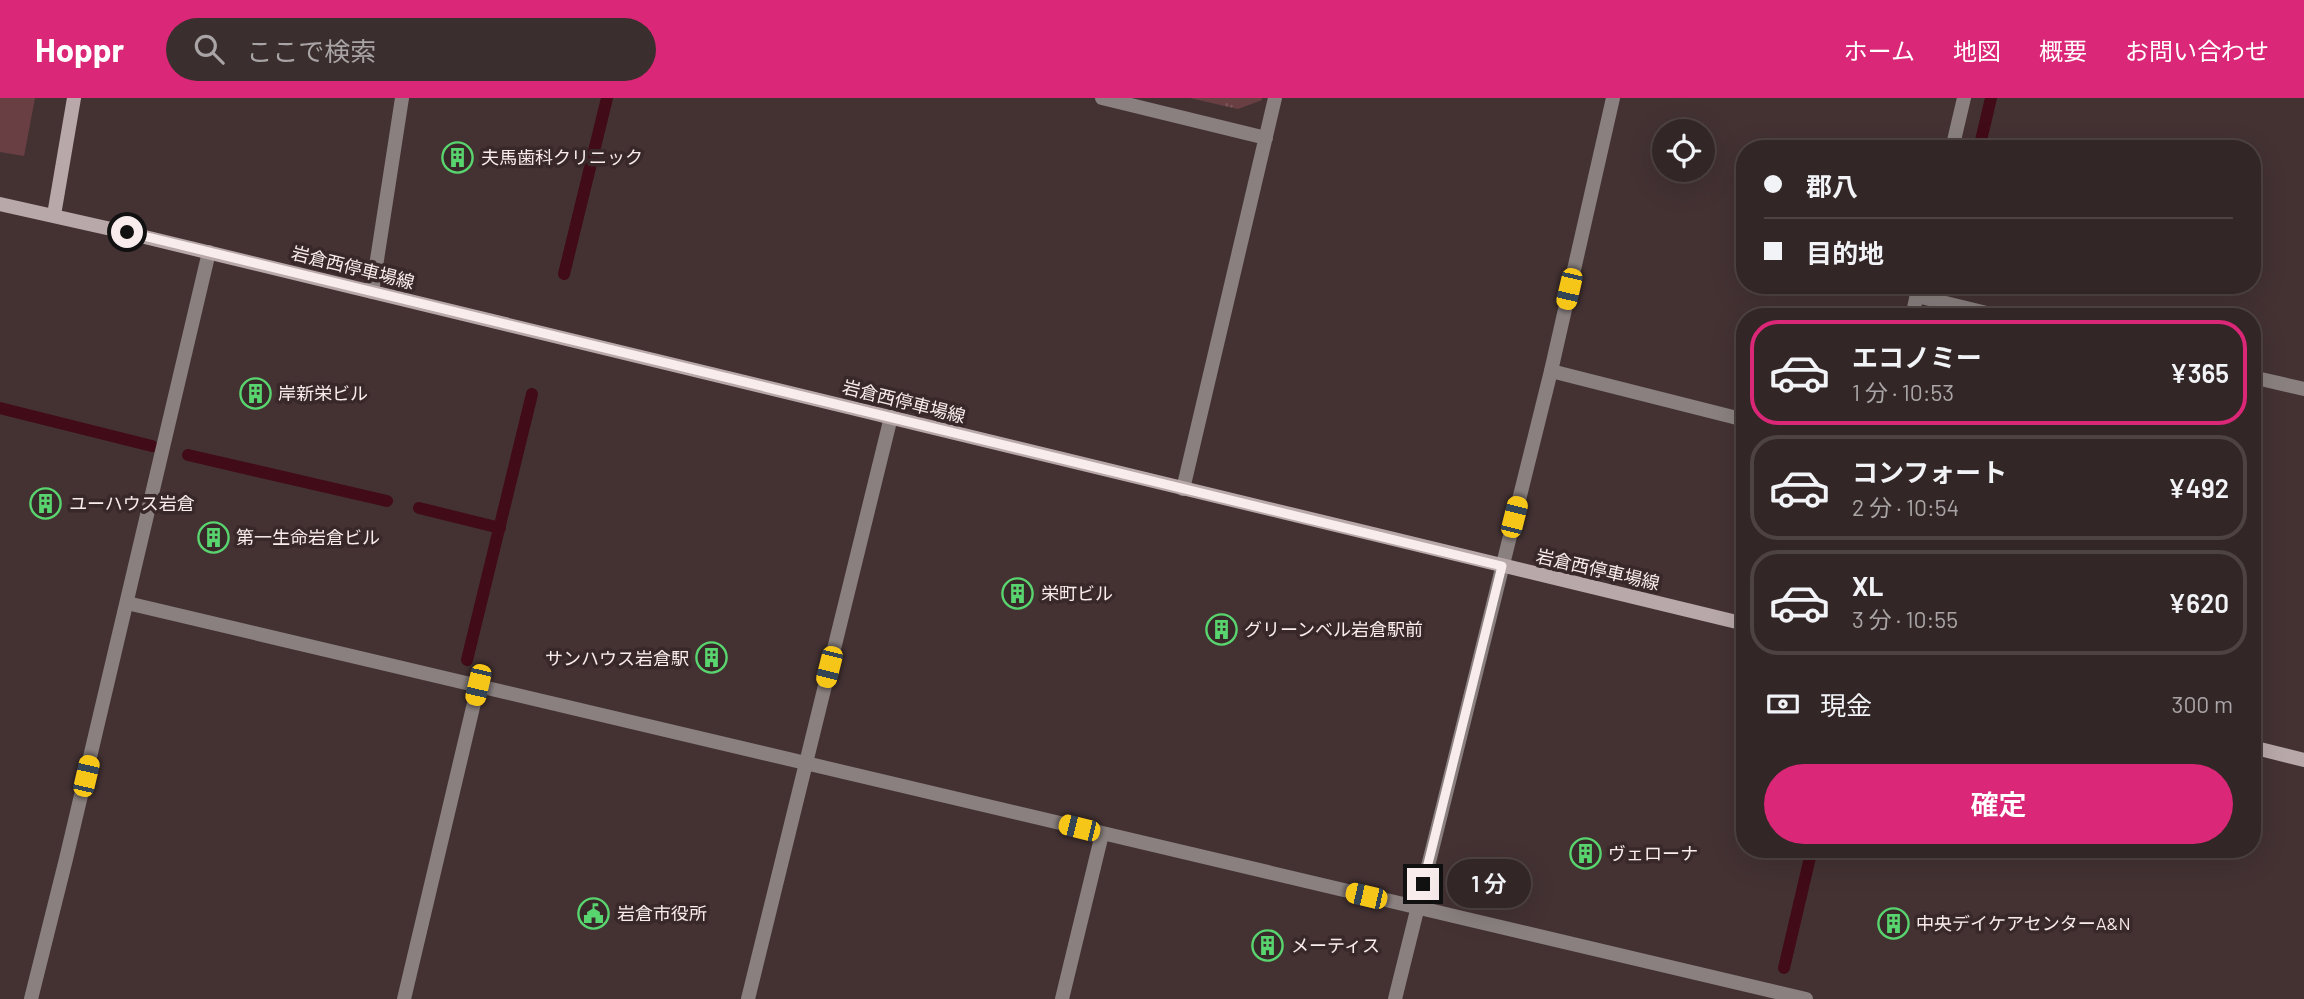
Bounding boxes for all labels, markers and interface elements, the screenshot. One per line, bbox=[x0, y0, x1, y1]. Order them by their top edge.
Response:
search box bbox=[166, 18, 656, 81]
text: Hoppr bbox=[35, 29, 124, 69]
icon: search bbox=[190, 30, 228, 68]
text: ここで検索 bbox=[246, 35, 376, 66]
text: ホーム bbox=[1844, 36, 1915, 65]
text: 地図 bbox=[1953, 36, 2001, 65]
text: 概要 bbox=[2039, 36, 2087, 65]
text: お問い合わせ bbox=[2125, 36, 2269, 65]
map controls bbox=[1652, 119, 1715, 182]
button: locate bbox=[1652, 119, 1715, 182]
building icon: 夫馬歯科クリニック bbox=[441, 140, 475, 174]
place label: 夫馬歯科クリニック bbox=[481, 146, 643, 168]
text: 郡八 bbox=[1806, 170, 1858, 201]
route start bbox=[111, 216, 143, 248]
text: 目的地 bbox=[1806, 237, 1884, 268]
street label: 岩倉西停車場線 bbox=[289, 241, 417, 293]
car bbox=[1555, 266, 1584, 312]
icon: car bbox=[1768, 341, 1831, 404]
text: エコノミー bbox=[1852, 341, 1982, 372]
text: ¥365 bbox=[2170, 357, 2229, 388]
street label: 岩倉西停車場線 bbox=[840, 375, 968, 427]
building icon: 岸新栄ビル bbox=[238, 376, 272, 410]
text: 1 分 · 10:53 bbox=[1852, 378, 1954, 406]
place label: 岸新栄ビル bbox=[278, 382, 368, 404]
icon: car bbox=[1768, 456, 1831, 519]
text: コンフォート bbox=[1852, 456, 2007, 487]
text: ¥492 bbox=[2168, 472, 2229, 503]
building icon: ユーハウス岩倉 bbox=[29, 486, 63, 520]
place label: ユーハウス岩倉 bbox=[69, 492, 195, 514]
text: 2 分 · 10:54 bbox=[1852, 493, 1959, 521]
car bbox=[1499, 494, 1530, 540]
building icon: 第一生命岩倉ビル bbox=[196, 520, 230, 554]
place label: 第一生命岩倉ビル bbox=[236, 526, 380, 548]
street label: 岩倉西停車場線 bbox=[1534, 544, 1662, 594]
text: XL bbox=[1852, 570, 1883, 601]
icon: car bbox=[1768, 571, 1831, 634]
building icon: 栄町ビル bbox=[1001, 576, 1035, 610]
place label: 栄町ビル bbox=[1041, 582, 1113, 604]
text: ¥620 bbox=[2168, 587, 2229, 618]
text: 3 分 · 10:55 bbox=[1852, 605, 1958, 633]
building icon: グリーンベル岩倉駅前 bbox=[1204, 612, 1238, 646]
place label: グリーンベル岩倉駅前 bbox=[1244, 618, 1423, 640]
building icon: サンハウス岩倉駅 bbox=[695, 641, 729, 675]
car bbox=[814, 644, 845, 690]
place label: サンハウス岩倉駅 bbox=[545, 647, 689, 669]
car bbox=[464, 662, 493, 708]
icon: cash bbox=[1764, 685, 1802, 723]
text: 現金 bbox=[1820, 689, 1872, 720]
text: 300 m bbox=[2172, 690, 2233, 718]
car bbox=[72, 753, 101, 799]
button: 確定 bbox=[1764, 764, 2233, 844]
car bbox=[1057, 813, 1102, 843]
building icon: ヴェローナ bbox=[1568, 836, 1602, 870]
place label: ヴェローナ bbox=[1608, 842, 1698, 864]
callout: 1 分 bbox=[1448, 860, 1532, 908]
route end bbox=[1407, 868, 1439, 900]
text: 1 分 bbox=[1471, 869, 1507, 897]
car bbox=[1344, 881, 1389, 911]
public building icon: 岩倉市役所 bbox=[577, 896, 611, 930]
place label: 岩倉市役所 bbox=[617, 902, 707, 924]
building icon: 中央デイケアセンターA&N bbox=[1876, 906, 1910, 940]
place label: 中央デイケアセンターA&N bbox=[1916, 912, 2131, 934]
building icon: メーティス bbox=[1251, 928, 1285, 962]
place label: メーティス bbox=[1291, 934, 1380, 956]

